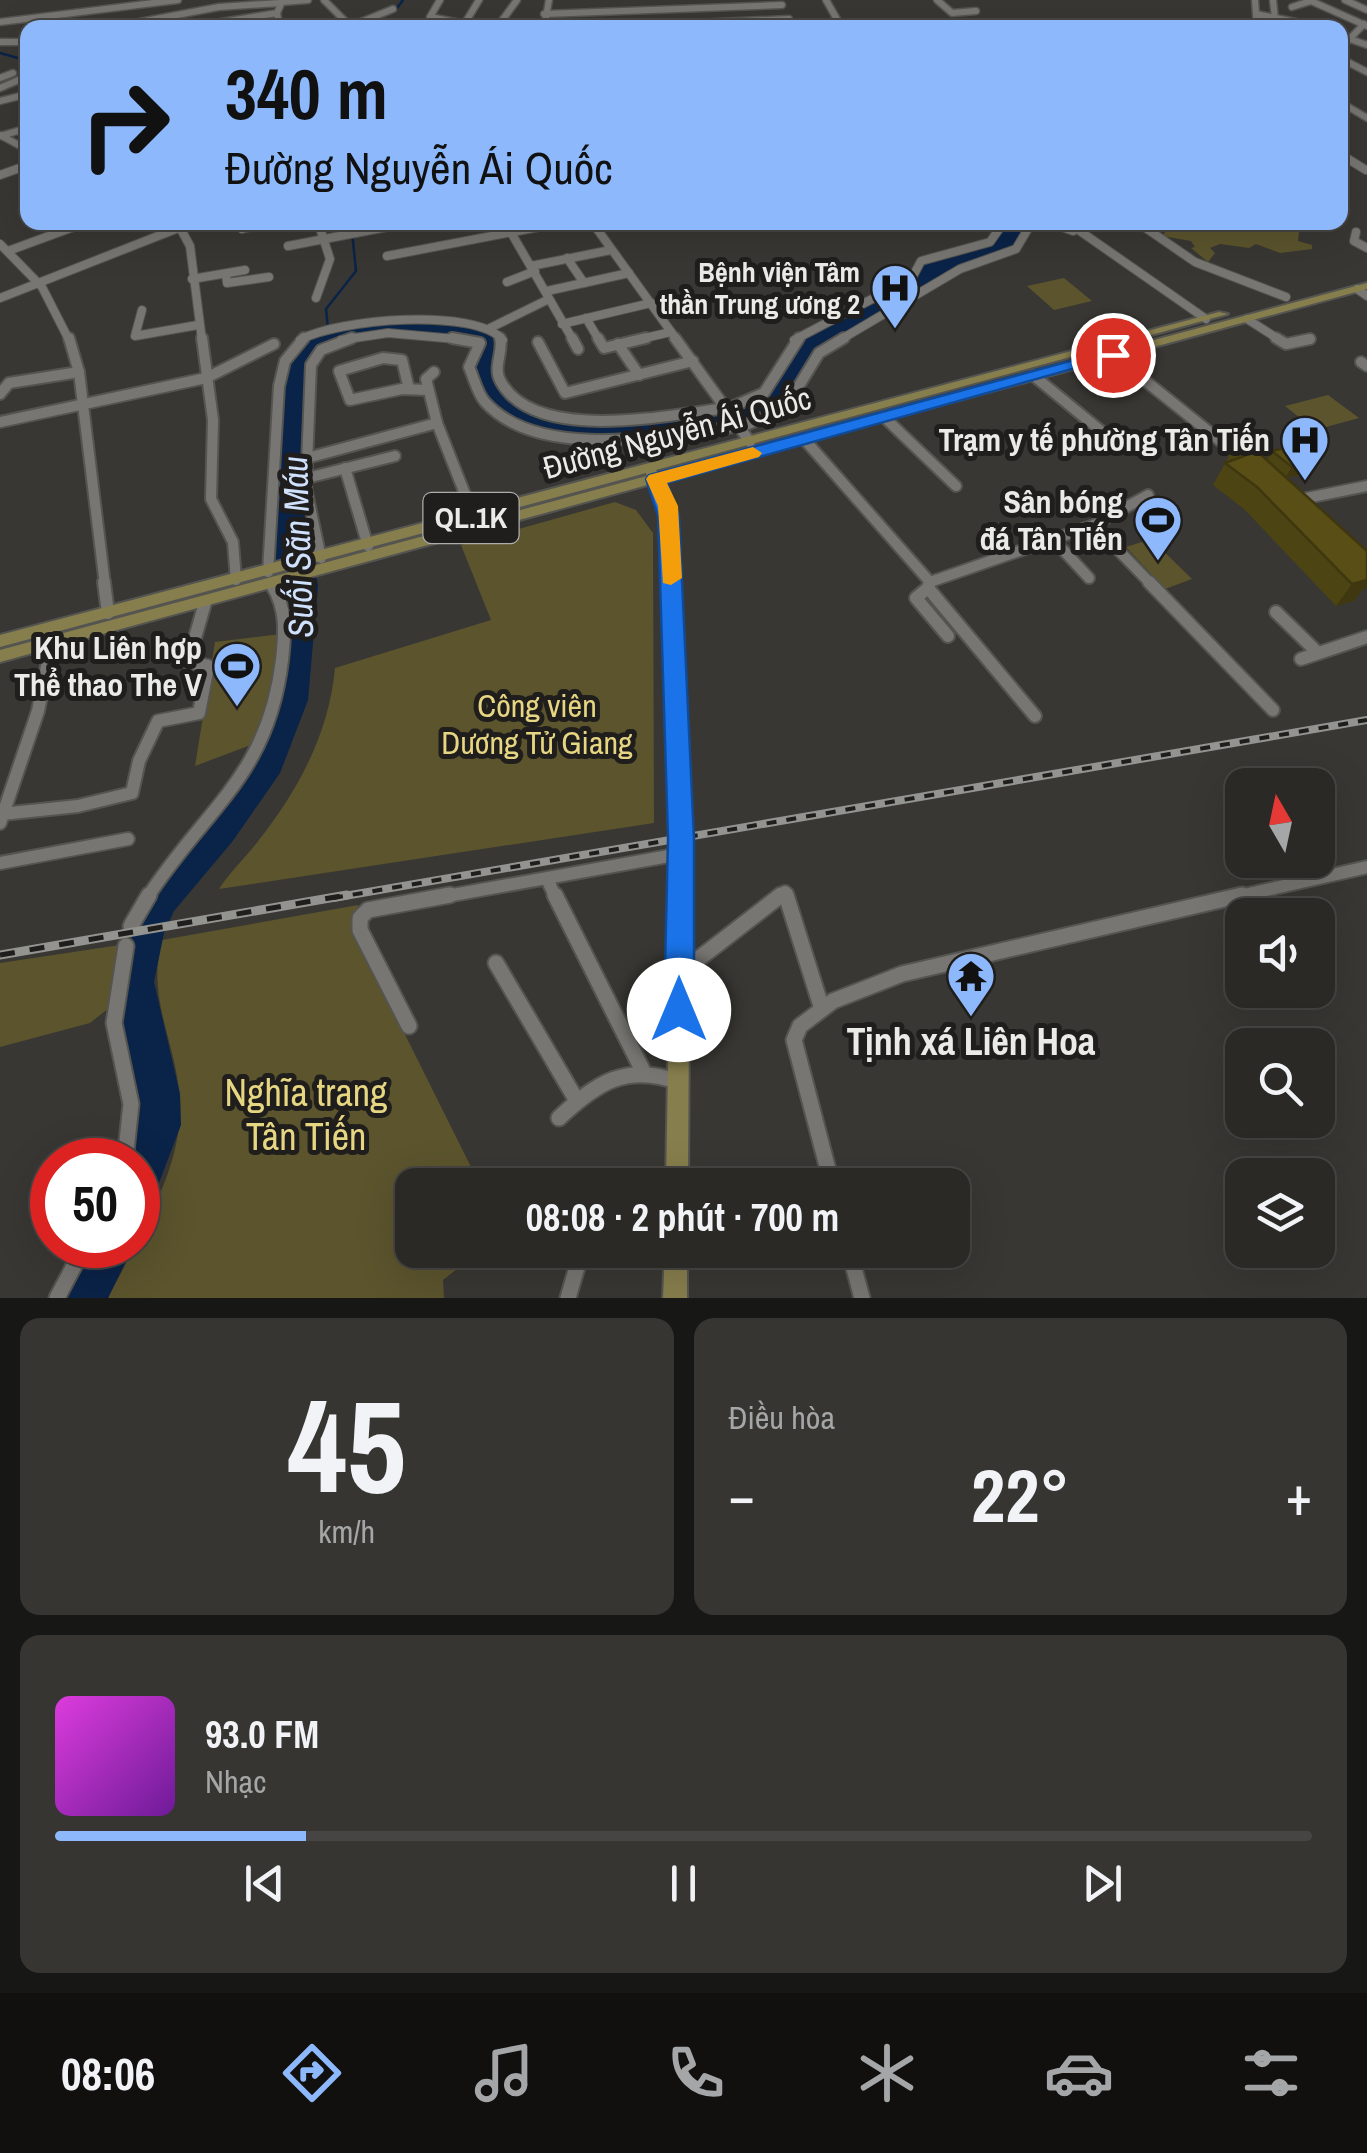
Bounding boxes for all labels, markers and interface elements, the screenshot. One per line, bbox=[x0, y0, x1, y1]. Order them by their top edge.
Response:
text: 340 m bbox=[225, 47, 388, 141]
icon: right bbox=[60, 60, 190, 190]
text: Đường Nguyễn Ái Quốc bbox=[225, 137, 613, 198]
place label: Bệnh viện Tâm thần Trung ương 2 bbox=[660, 253, 860, 323]
hospital icon: Bệnh viện Tâm thần Trung ương 2 bbox=[869, 262, 921, 330]
pin bbox=[1071, 313, 1156, 398]
icon: arrive bbox=[1086, 328, 1141, 383]
street label: Đường Nguyễn Ái Quốc bbox=[538, 376, 816, 489]
hospital icon: Trạm y tế phường Tân Tiến bbox=[1279, 414, 1331, 482]
place label: Trạm y tế phường Tân Tiến bbox=[938, 418, 1270, 461]
water label: Suối Săn Máu bbox=[271, 455, 324, 639]
place label: Sân bóng đá Tân Tiến bbox=[980, 480, 1123, 560]
road number: QL.1K bbox=[424, 493, 518, 543]
sports icon: Sân bóng đá Tân Tiến bbox=[1132, 494, 1184, 562]
place label: Khu Liên hợp Thể thao The V bbox=[14, 626, 202, 706]
sports icon: Khu Liên hợp Thể thao The V bbox=[211, 640, 263, 708]
park label: Công viên Dương Tử Giang bbox=[441, 684, 633, 764]
north arrow bbox=[1225, 768, 1335, 878]
map controls bbox=[1225, 768, 1335, 1268]
button: sound bbox=[1225, 898, 1335, 1008]
temple icon: Tịnh xá Liên Hoa bbox=[945, 950, 997, 1018]
position arrow bbox=[627, 958, 731, 1062]
place label: Tịnh xá Liên Hoa bbox=[847, 1016, 1096, 1067]
button: search bbox=[1225, 1028, 1335, 1138]
park label: Nghĩa trang Tân Tiến bbox=[225, 1067, 387, 1162]
speed limit sign: 50 bbox=[30, 1138, 160, 1268]
button: layers bbox=[1225, 1158, 1335, 1268]
text: 08:08 · 2 phút · 700 m bbox=[526, 1192, 839, 1243]
text: 45 bbox=[287, 1357, 406, 1533]
text: Điều hòa bbox=[729, 1396, 835, 1439]
text: 22° bbox=[971, 1444, 1069, 1545]
text: − bbox=[729, 1458, 755, 1532]
text: + bbox=[1286, 1458, 1312, 1532]
text: km/h bbox=[318, 1510, 375, 1553]
text: 93.0 FM bbox=[205, 1709, 319, 1760]
text: Nhạc bbox=[205, 1760, 266, 1803]
icon: previous bbox=[237, 1856, 292, 1911]
icon: pause bbox=[656, 1856, 711, 1911]
icon: next bbox=[1075, 1856, 1130, 1911]
icon: directions bbox=[277, 2038, 347, 2108]
icon: music bbox=[469, 2038, 539, 2108]
icon: phone bbox=[661, 2038, 731, 2108]
icon: climate bbox=[852, 2038, 922, 2108]
icon: car bbox=[1044, 2038, 1114, 2108]
icon: filters bbox=[1236, 2038, 1306, 2108]
text: 08:06 bbox=[61, 2043, 155, 2104]

